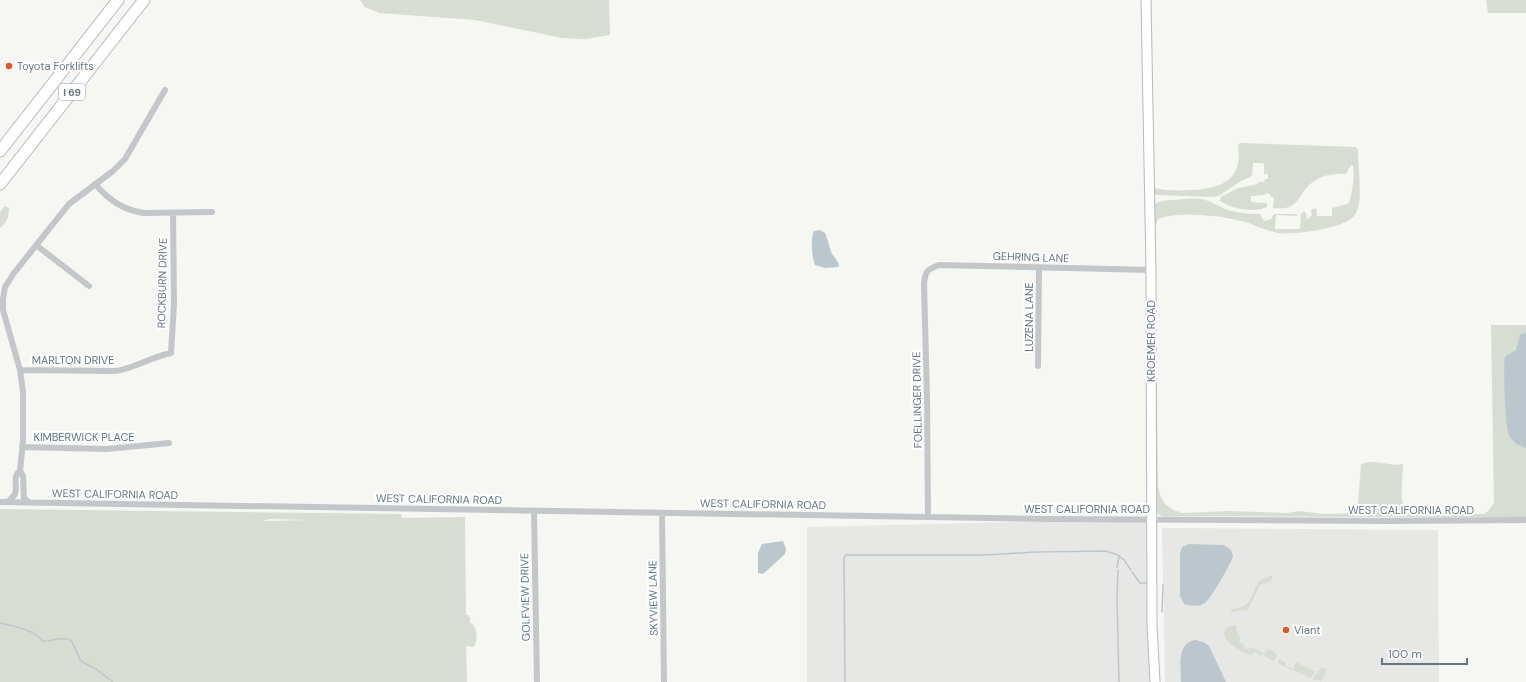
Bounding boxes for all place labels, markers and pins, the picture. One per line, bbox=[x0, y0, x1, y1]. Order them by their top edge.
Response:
place label: Toyota Forklifts bbox=[17, 59, 94, 73]
marker: Toyota Forklifts bbox=[4, 61, 14, 71]
place label: Viant bbox=[1294, 623, 1321, 637]
marker: Viant bbox=[1281, 625, 1291, 635]

